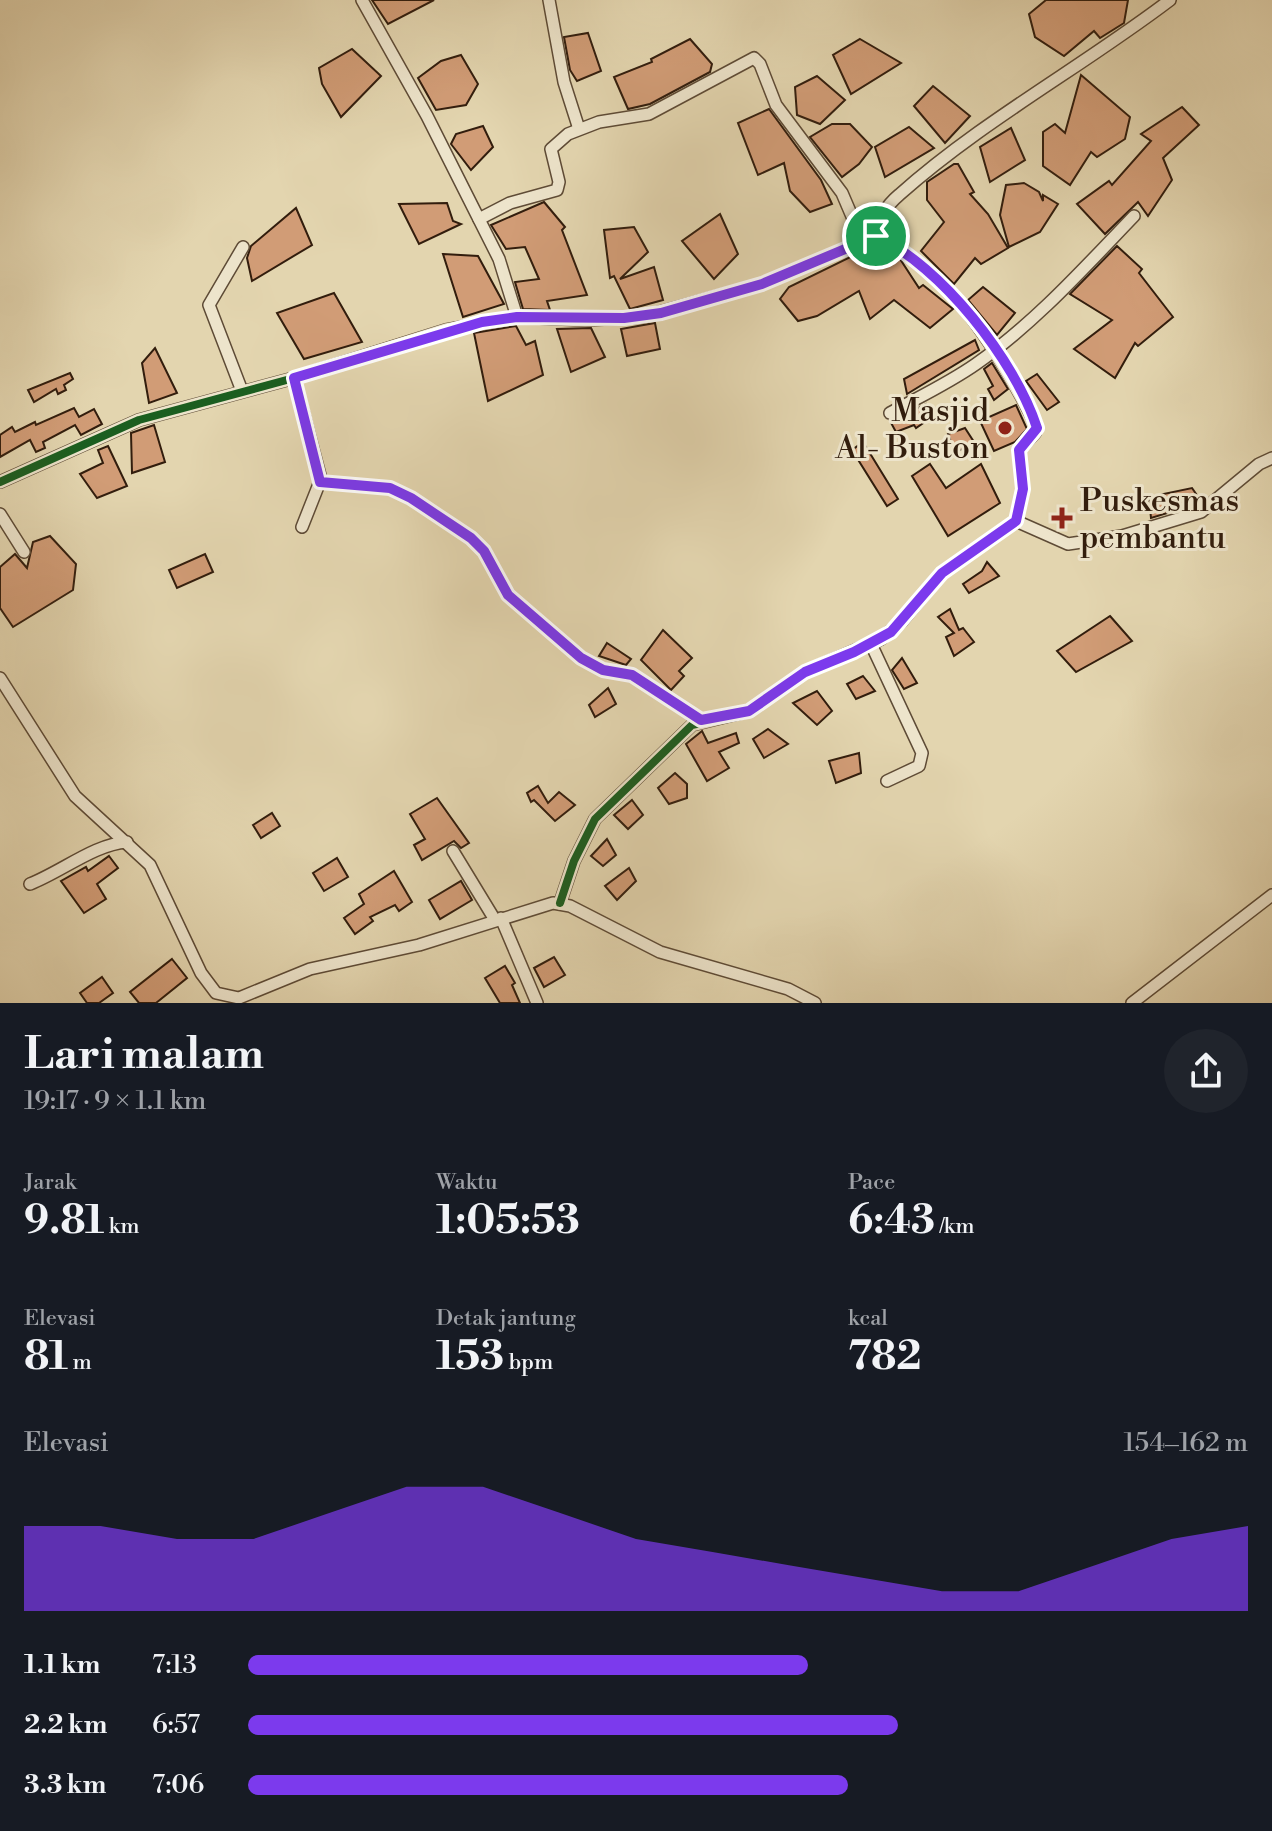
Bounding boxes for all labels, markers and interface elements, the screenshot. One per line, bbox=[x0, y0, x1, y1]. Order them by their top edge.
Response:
pin bbox=[842, 202, 910, 270]
icon: arrive bbox=[854, 214, 898, 258]
place label: Masjid Al- Buston bbox=[834, 391, 989, 468]
marker: Masjid Al- Buston bbox=[996, 419, 1014, 437]
place label: Puskesmas pembantu bbox=[1080, 481, 1239, 558]
marker: Puskesmas pembantu bbox=[1051, 507, 1073, 529]
text: Lari malam bbox=[24, 1027, 264, 1082]
button: share bbox=[1164, 1029, 1248, 1113]
text: 19:17 · 9 × 1.1 km bbox=[24, 1085, 206, 1117]
text: Jarak bbox=[24, 1169, 77, 1196]
text: Waktu bbox=[436, 1169, 498, 1196]
text: Pace bbox=[848, 1169, 895, 1196]
text: 9.81 bbox=[24, 1196, 104, 1246]
text: 1:05:53 bbox=[436, 1196, 580, 1246]
text: 6:43 bbox=[848, 1196, 935, 1246]
text: km bbox=[104, 1213, 140, 1240]
text: /km bbox=[935, 1213, 975, 1240]
text: Elevasi bbox=[24, 1305, 96, 1332]
text: Detak jantung bbox=[436, 1305, 576, 1332]
text: kcal bbox=[848, 1305, 888, 1332]
text: 81 bbox=[24, 1332, 68, 1382]
text: 153 bbox=[436, 1332, 504, 1382]
text: 782 bbox=[848, 1332, 921, 1382]
text: m bbox=[68, 1349, 92, 1376]
text: bpm bbox=[504, 1349, 553, 1376]
text: Elevasi bbox=[24, 1427, 109, 1459]
text: 154–162 m bbox=[1124, 1427, 1248, 1459]
text: 1.1 km bbox=[24, 1649, 100, 1681]
text: 7:13 bbox=[152, 1649, 197, 1681]
text: 2.2 km bbox=[24, 1709, 108, 1741]
text: 6:57 bbox=[152, 1709, 200, 1741]
text: 3.3 km bbox=[24, 1769, 106, 1801]
text: 7:06 bbox=[152, 1769, 204, 1801]

